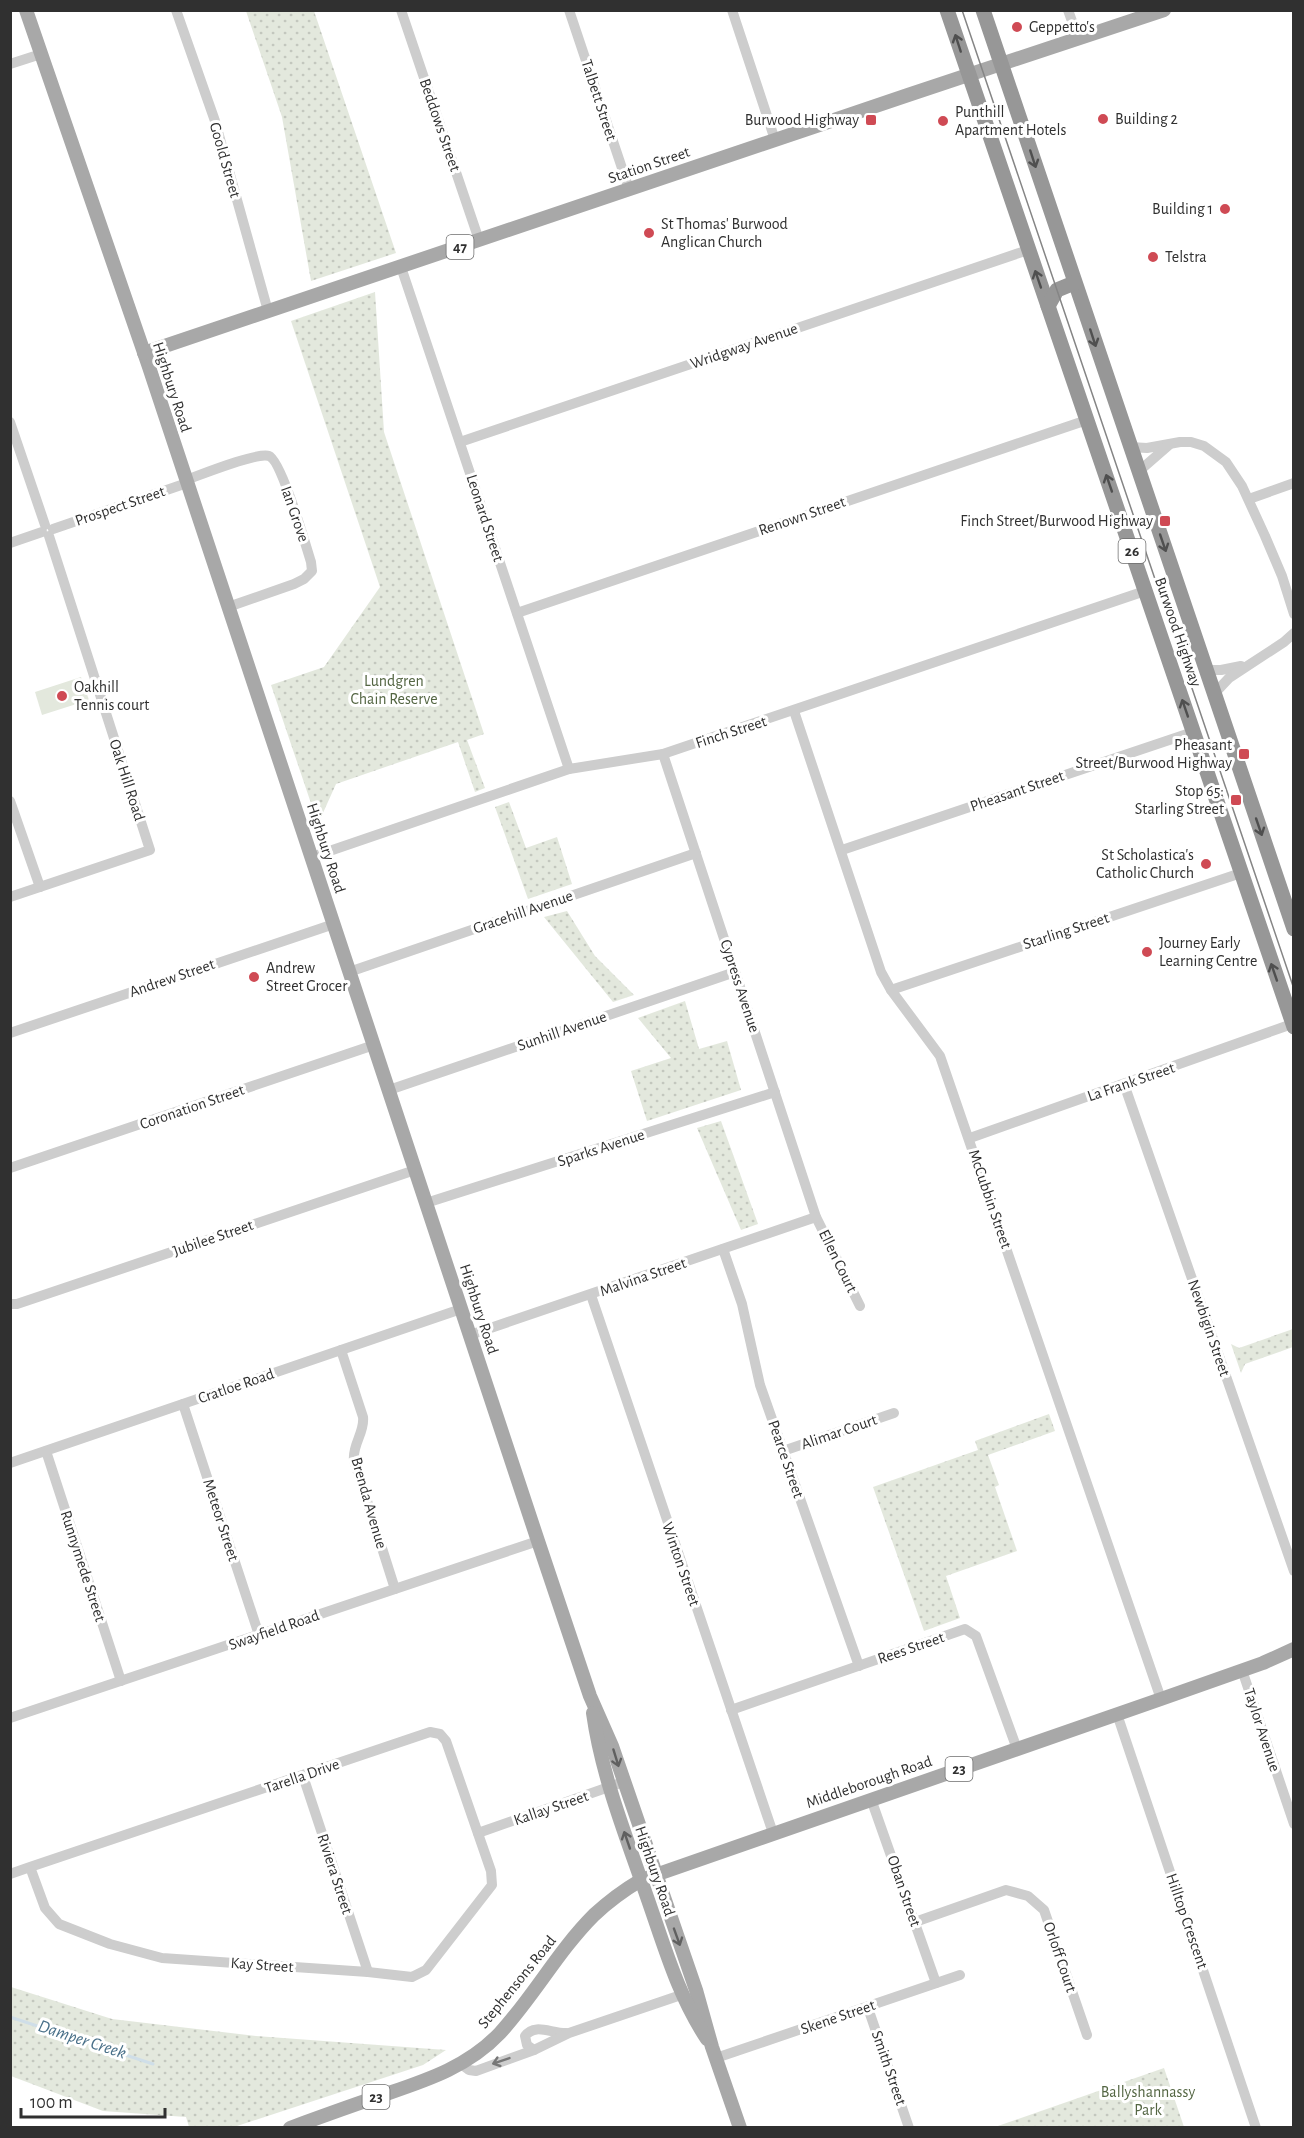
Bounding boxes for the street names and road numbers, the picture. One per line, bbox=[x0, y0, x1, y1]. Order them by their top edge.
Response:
street label: Talbett Street bbox=[578, 57, 620, 143]
street label: Beddows Street bbox=[417, 77, 463, 173]
street label: Goold Street bbox=[207, 121, 243, 199]
street label: Station Street bbox=[606, 144, 692, 186]
road number: 47 bbox=[446, 235, 474, 259]
street label: Wridgway Avenue bbox=[688, 320, 800, 373]
street label: Highbury Road bbox=[149, 340, 194, 434]
street label: Leonard Street bbox=[463, 472, 507, 564]
street label: Prospect Street bbox=[73, 483, 167, 529]
street label: Ian Grove bbox=[278, 484, 312, 544]
street label: Renown Street bbox=[756, 494, 848, 538]
road number: 26 bbox=[1118, 539, 1146, 563]
street label: Burwood Highway bbox=[1151, 575, 1204, 689]
street label: Finch Street bbox=[693, 713, 769, 751]
street label: Oak Hill Road bbox=[106, 737, 148, 823]
street label: Pheasant Street bbox=[968, 767, 1066, 815]
street label: Highbury Road bbox=[303, 801, 348, 895]
street label: Gracehill Avenue bbox=[471, 887, 575, 937]
street label: Starling Street bbox=[1021, 910, 1111, 952]
street label: Cypress Avenue bbox=[717, 938, 763, 1035]
street label: Andrew Street bbox=[127, 956, 217, 1000]
street label: Sunhill Avenue bbox=[515, 1008, 609, 1054]
street label: La Frank Street bbox=[1085, 1060, 1177, 1104]
street label: Coronation Street bbox=[138, 1082, 246, 1132]
street label: Sparks Avenue bbox=[555, 1126, 647, 1170]
street label: McCubbin Street bbox=[966, 1147, 1014, 1251]
street label: Jubilee Street bbox=[171, 1217, 255, 1259]
street label: Ellen Court bbox=[816, 1227, 860, 1295]
street label: Malvina Street bbox=[598, 1255, 688, 1299]
street label: Highbury Road bbox=[456, 1262, 501, 1356]
street label: Newbigin Street bbox=[1185, 1278, 1233, 1378]
street label: Cratloe Road bbox=[196, 1366, 276, 1406]
street label: Alimar Court bbox=[799, 1412, 879, 1452]
street label: Pearce Street bbox=[765, 1418, 807, 1500]
street label: Brenda Avenue bbox=[348, 1456, 390, 1550]
street label: Meteor Street bbox=[200, 1477, 242, 1563]
street label: Runnymede Street bbox=[57, 1509, 108, 1624]
street label: Winton Street bbox=[659, 1520, 703, 1608]
street label: Swayfield Road bbox=[227, 1607, 322, 1654]
street label: Rees Street bbox=[876, 1629, 946, 1667]
street label: Taylor Avenue bbox=[1240, 1686, 1283, 1774]
street label: Middleborough Road bbox=[804, 1753, 934, 1811]
street label: Tarella Drive bbox=[263, 1756, 341, 1796]
road number: 23 bbox=[946, 1757, 972, 1781]
street label: Kallay Street bbox=[511, 1788, 591, 1829]
street label: Highbury Road bbox=[631, 1824, 678, 1918]
street label: Riviera Street bbox=[314, 1832, 356, 1916]
street label: Oban Street bbox=[884, 1853, 924, 1929]
street label: Hilltop Crescent bbox=[1163, 1871, 1211, 1971]
street label: Orloff Court bbox=[1041, 1920, 1079, 1994]
street label: Stephensons Road bbox=[475, 1933, 559, 2031]
street label: Kay Street bbox=[230, 1955, 294, 1976]
street label: Skene Street bbox=[799, 1997, 877, 2037]
street label: Smith Street bbox=[869, 2029, 909, 2107]
road number: 23 bbox=[362, 2085, 389, 2109]

